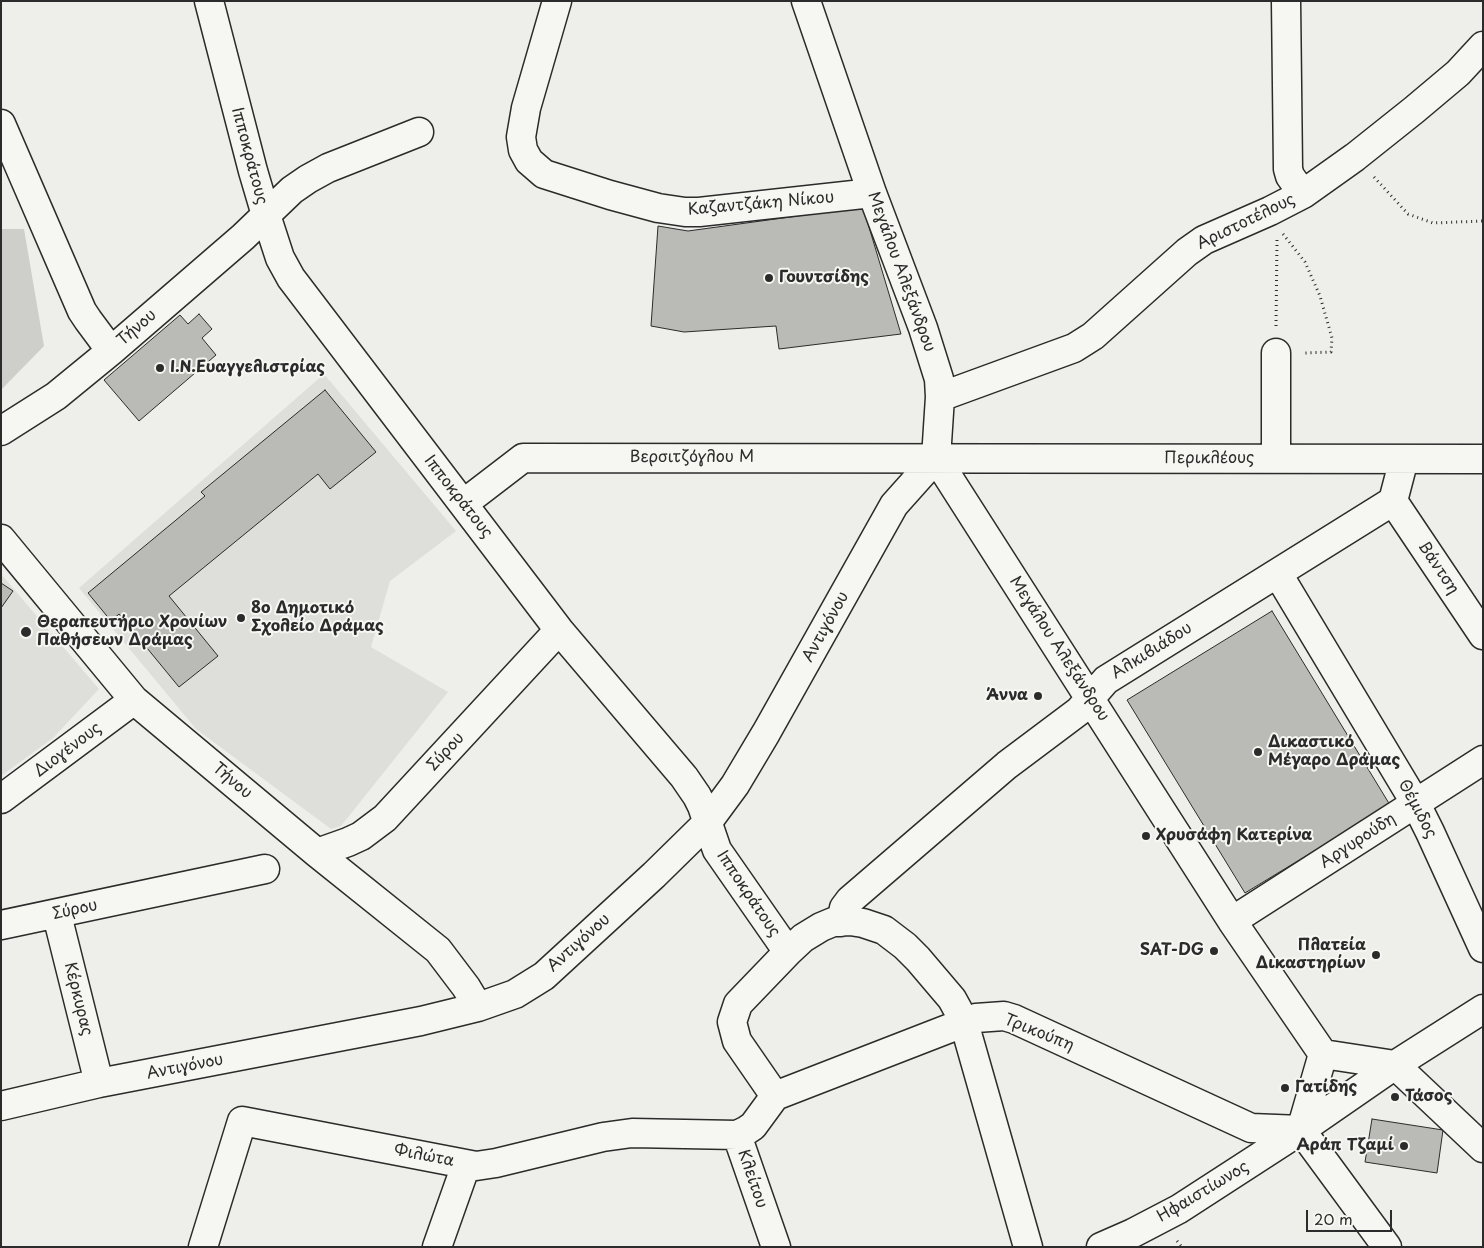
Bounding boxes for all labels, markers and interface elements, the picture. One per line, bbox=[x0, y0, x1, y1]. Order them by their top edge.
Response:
street label: Ιπποκράτους bbox=[227, 105, 271, 207]
street label: Καζαντζάκη Νίκου bbox=[687, 188, 835, 220]
street label: Μεγάλου Αλεξάνδρου bbox=[863, 189, 939, 355]
street label: Αριστοτέλους bbox=[1194, 190, 1298, 254]
place label: Γουντσίδης bbox=[779, 268, 869, 288]
marker: Γουντσίδης bbox=[763, 272, 775, 284]
street label: Τήνου bbox=[113, 306, 161, 350]
place label: Ι.Ν.Ευαγγελιστρίας bbox=[170, 358, 325, 378]
marker: Ι.Ν.Ευαγγελιστρίας bbox=[154, 362, 166, 374]
street label: Βερσιτζόγλου Μ bbox=[630, 448, 754, 468]
street label: Περικλέους bbox=[1164, 449, 1254, 469]
street label: Ιπποκράτους bbox=[420, 452, 496, 542]
street label: Βάντση bbox=[1413, 538, 1463, 598]
street label: Μεγάλου Αλεξάνδρου bbox=[1005, 573, 1113, 725]
street label: Αντιγόνου bbox=[799, 588, 853, 666]
place label: 8ο Δημοτικό Σχολείο Δράμας bbox=[251, 599, 384, 637]
marker: 8ο Δημοτικό Σχολείο Δράμας bbox=[235, 612, 247, 624]
place label: Θεραπευτήριο Χρονίων Παθήσεων Δράμας bbox=[37, 613, 227, 651]
street label: Αλκιβιάδου bbox=[1108, 619, 1196, 683]
marker: Θεραπευτήριο Χρονίων Παθήσεων Δράμας bbox=[19, 625, 33, 639]
place label: Άννα bbox=[986, 686, 1028, 706]
marker: Άννα bbox=[1032, 690, 1044, 702]
street label: Διογένους bbox=[31, 719, 105, 781]
street label: Σύρου bbox=[423, 729, 469, 775]
place label: Δικαστικό Μέγαρο Δράμας bbox=[1268, 733, 1400, 771]
marker: Δικαστικό Μέγαρο Δράμας bbox=[1252, 746, 1264, 758]
street label: Τήνου bbox=[208, 759, 256, 803]
street label: Θέμιδος bbox=[1394, 776, 1440, 842]
street label: Αργυρούδη bbox=[1316, 809, 1400, 873]
place label: Χρυσάφη Κατερίνα bbox=[1156, 826, 1312, 846]
marker: Χρυσάφη Κατερίνα bbox=[1140, 830, 1152, 842]
street label: Ιπποκράτους bbox=[712, 847, 784, 941]
street label: Σύρου bbox=[51, 896, 99, 924]
street label: Αντιγόνου bbox=[544, 910, 614, 976]
place label: Πλατεία Δικαστηρίων bbox=[1256, 936, 1366, 974]
place label: SAT-DG bbox=[1140, 941, 1204, 961]
marker: SAT-DG bbox=[1208, 945, 1220, 957]
marker: Πλατεία Δικαστηρίων bbox=[1370, 949, 1382, 961]
street label: Κέρκυρας bbox=[60, 960, 96, 1038]
street label: Τρικούπη bbox=[1001, 1010, 1077, 1056]
street label: Αντιγόνου bbox=[145, 1050, 225, 1084]
place label: Γατίδης bbox=[1295, 1078, 1357, 1098]
marker: Γατίδης bbox=[1279, 1082, 1291, 1094]
place label: Τάσος bbox=[1405, 1087, 1452, 1107]
marker: Τάσος bbox=[1389, 1091, 1401, 1103]
place label: Αράπ Τζαμί bbox=[1296, 1136, 1394, 1156]
marker: Αράπ Τζαμί bbox=[1398, 1140, 1410, 1152]
street label: Φιλώτα bbox=[392, 1141, 456, 1171]
street label: Κλείτου bbox=[733, 1147, 771, 1211]
street label: Ηφαιστίωνος bbox=[1154, 1157, 1252, 1227]
scale bar bbox=[1309, 1200, 1395, 1232]
text: 20 m bbox=[1314, 1207, 1353, 1230]

